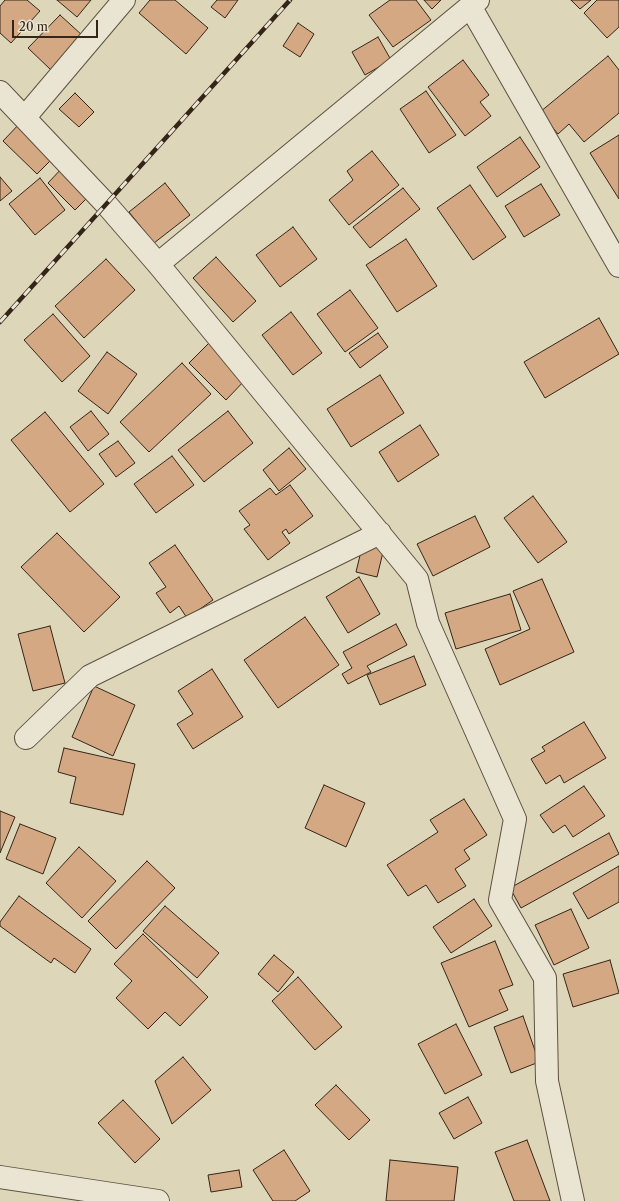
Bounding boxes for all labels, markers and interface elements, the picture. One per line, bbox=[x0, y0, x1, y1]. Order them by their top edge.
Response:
scale bar bbox=[14, 12, 100, 38]
text: 20 m bbox=[19, 19, 48, 34]

